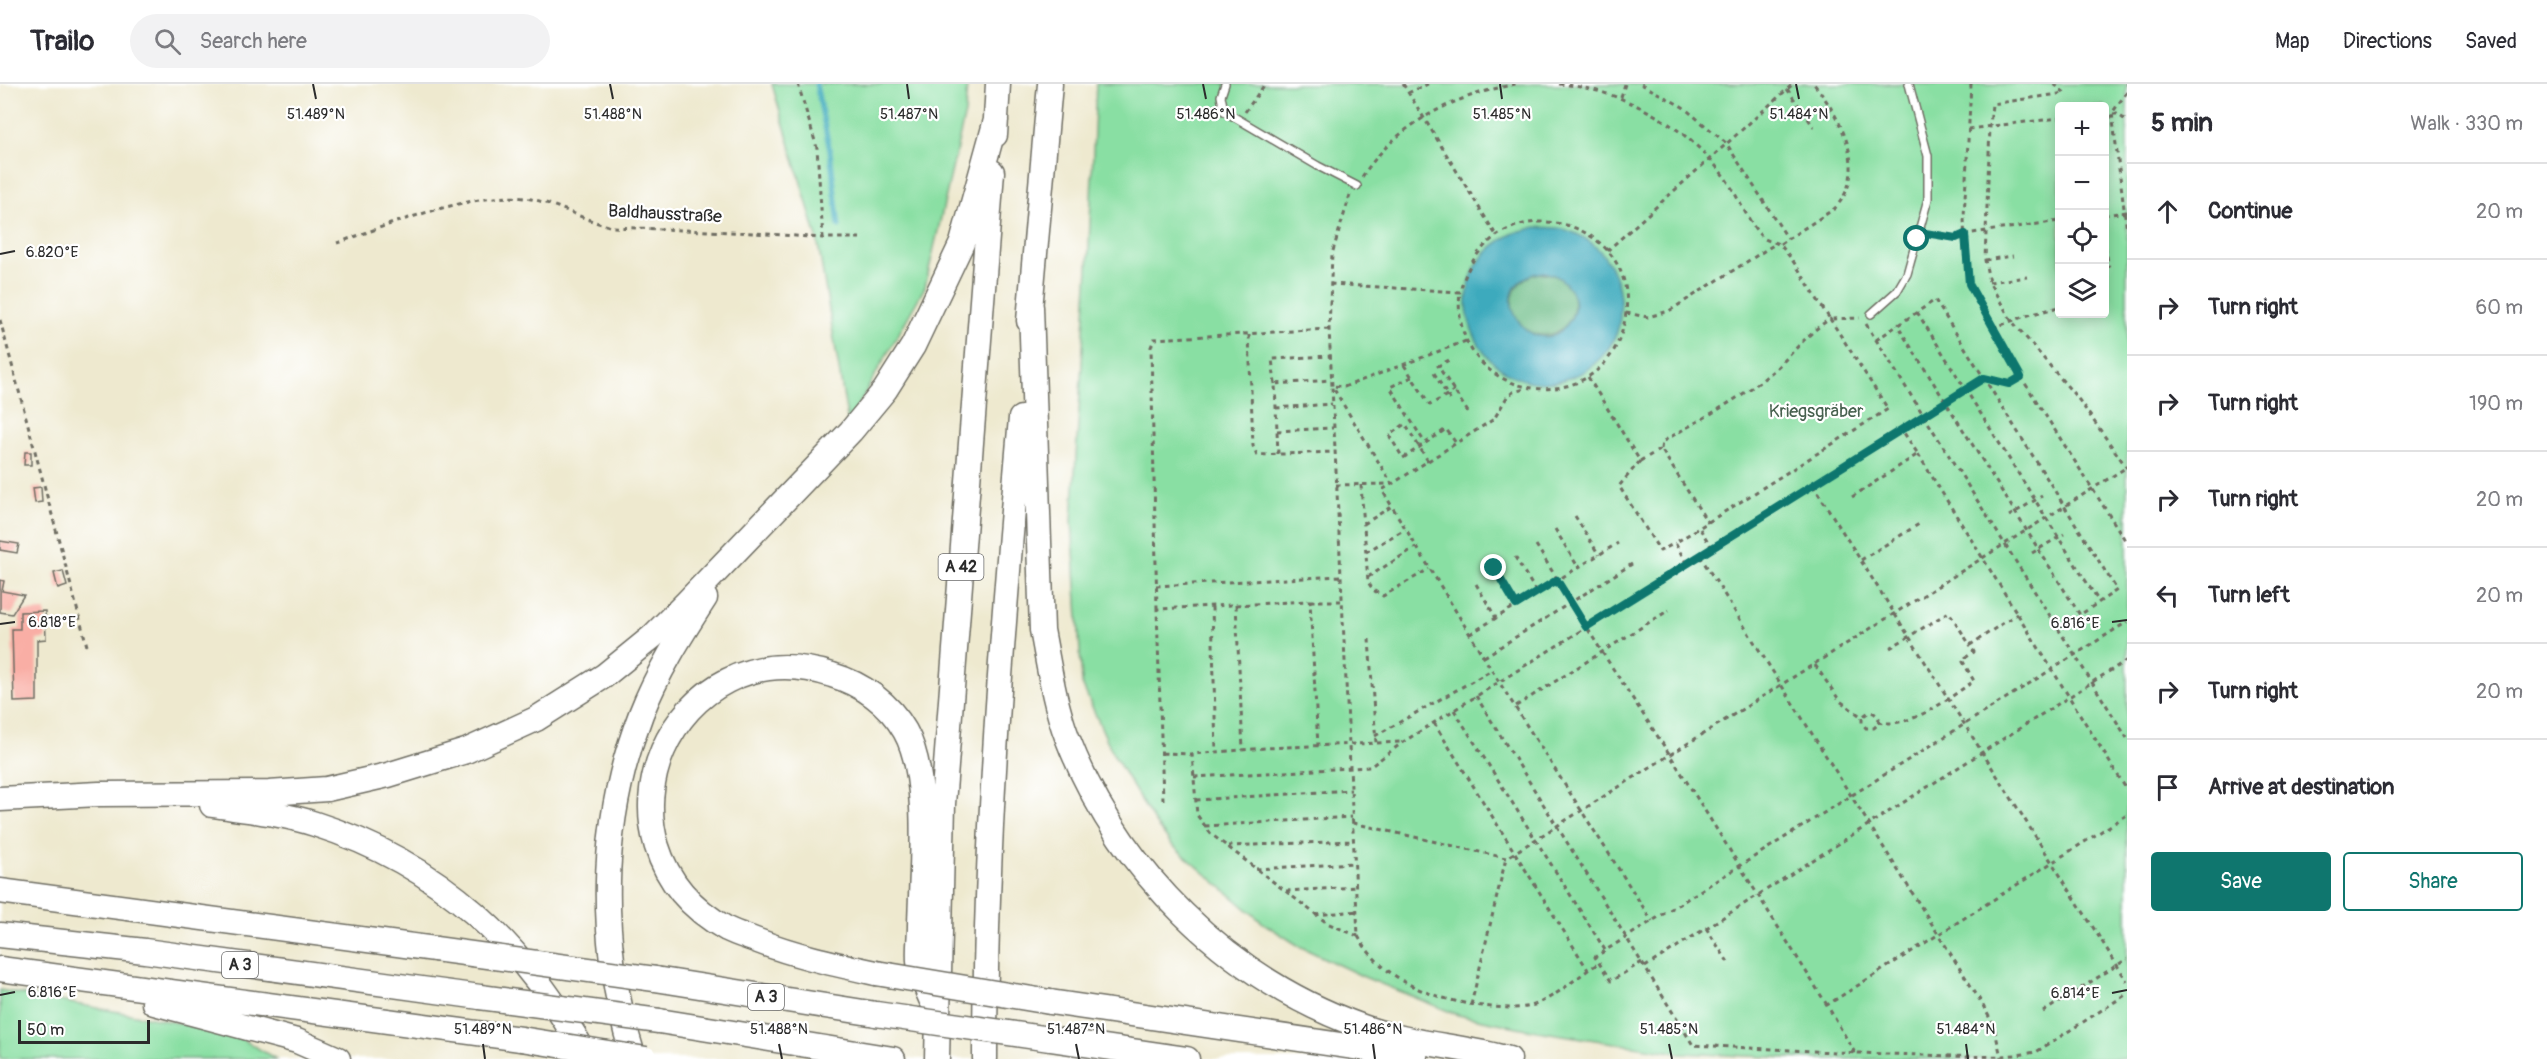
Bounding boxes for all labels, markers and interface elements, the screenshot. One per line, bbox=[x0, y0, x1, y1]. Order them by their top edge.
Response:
search box bbox=[130, 14, 550, 68]
text: Trailo bbox=[30, 24, 94, 59]
icon: search bbox=[151, 25, 184, 58]
text: Search here bbox=[199, 27, 307, 55]
text: Map bbox=[2275, 28, 2310, 55]
text: Directions bbox=[2343, 28, 2432, 55]
text: Saved bbox=[2465, 28, 2517, 55]
map controls bbox=[2055, 102, 2109, 318]
button: + bbox=[2055, 102, 2109, 156]
text: 51.489°N bbox=[287, 105, 345, 124]
text: 51.488°N bbox=[584, 105, 642, 124]
text: 51.487°N bbox=[880, 105, 938, 124]
text: 51.486°N bbox=[1177, 105, 1235, 124]
text: 51.485°N bbox=[1473, 105, 1531, 124]
text: 51.484°N bbox=[1770, 105, 1828, 124]
text: 5 min bbox=[2151, 107, 2213, 139]
text: Walk · 330 m bbox=[2410, 111, 2523, 136]
button: − bbox=[2055, 156, 2109, 210]
icon: ahead bbox=[2151, 195, 2184, 228]
text: Continue bbox=[2208, 197, 2292, 225]
text: 20 m bbox=[2476, 199, 2523, 224]
street label: Baldhausstraße bbox=[607, 200, 723, 228]
button: locate bbox=[2055, 210, 2109, 264]
route start bbox=[1903, 225, 1929, 251]
text: 6.820°E bbox=[26, 243, 78, 262]
button: layers bbox=[2055, 264, 2109, 318]
icon: right bbox=[2151, 291, 2184, 324]
text: Turn right bbox=[2208, 293, 2298, 321]
text: 60 m bbox=[2476, 295, 2523, 320]
icon: right bbox=[2151, 387, 2184, 420]
text: Turn right bbox=[2208, 389, 2298, 417]
text: 190 m bbox=[2469, 391, 2523, 416]
park label: Kriegsgräber bbox=[1769, 400, 1864, 423]
icon: right bbox=[2151, 483, 2184, 516]
text: Turn right bbox=[2208, 485, 2298, 513]
text: 20 m bbox=[2476, 487, 2523, 512]
road number: A 42 bbox=[938, 554, 984, 580]
route end bbox=[1480, 554, 1506, 580]
icon: left bbox=[2151, 579, 2184, 612]
text: Turn left bbox=[2208, 581, 2290, 609]
text: 20 m bbox=[2476, 583, 2523, 608]
text: 6.818°E bbox=[28, 613, 76, 632]
text: 6.816°E bbox=[2051, 614, 2099, 633]
icon: right bbox=[2151, 675, 2184, 708]
text: Turn right bbox=[2208, 677, 2298, 705]
text: 20 m bbox=[2476, 679, 2523, 704]
icon: arrive bbox=[2151, 771, 2184, 804]
text: Arrive at destination bbox=[2208, 773, 2394, 801]
button: Save bbox=[2151, 852, 2331, 911]
button: Share bbox=[2343, 852, 2523, 911]
road number: A 3 bbox=[222, 952, 258, 978]
text: 6.816°E bbox=[28, 983, 76, 1002]
road number: A 3 bbox=[748, 984, 784, 1010]
text: 6.814°E bbox=[2051, 984, 2099, 1003]
scale bar bbox=[18, 1017, 150, 1044]
text: 50 m bbox=[27, 1020, 64, 1040]
text: 51.489°N bbox=[454, 1020, 512, 1039]
text: 51.488°N bbox=[750, 1020, 808, 1039]
text: 51.487°N bbox=[1047, 1020, 1105, 1039]
text: 51.486°N bbox=[1344, 1020, 1402, 1039]
text: 51.485°N bbox=[1640, 1020, 1698, 1039]
text: 51.484°N bbox=[1937, 1020, 1995, 1039]

